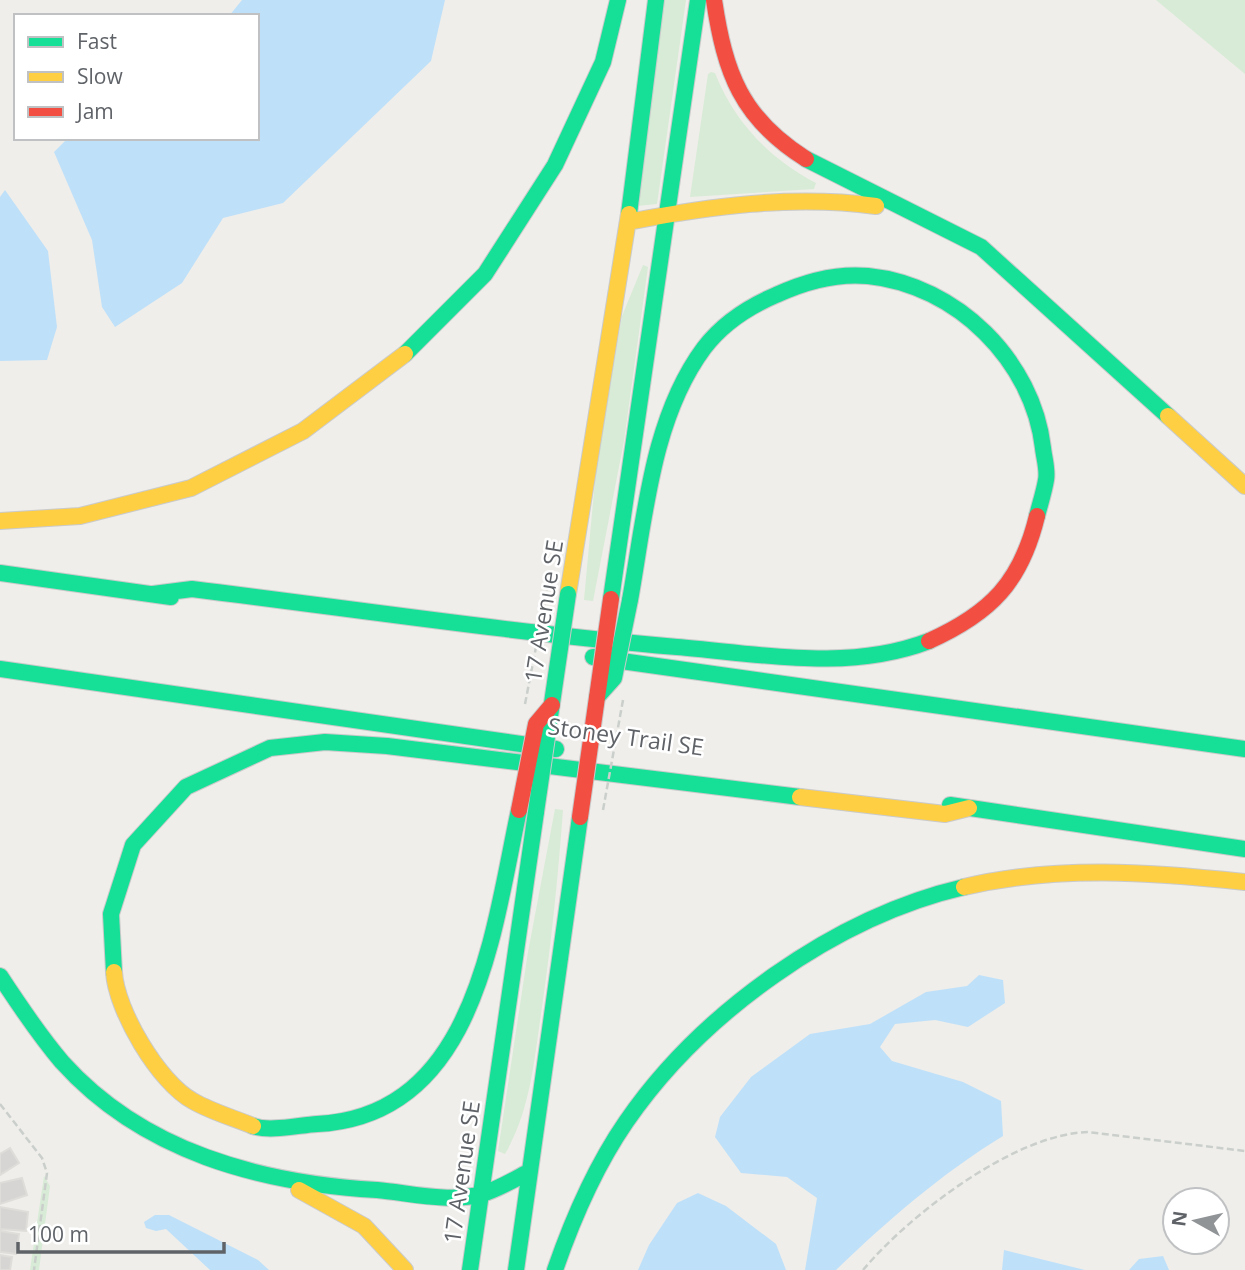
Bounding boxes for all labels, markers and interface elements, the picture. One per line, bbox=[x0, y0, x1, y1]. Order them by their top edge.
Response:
legend bbox=[14, 14, 259, 140]
text: Fast bbox=[77, 27, 117, 55]
text: Slow bbox=[77, 62, 123, 90]
text: Jam bbox=[75, 97, 114, 125]
street label: 17 Avenue SE bbox=[516, 538, 570, 684]
street label: Stoney Trail SE bbox=[546, 709, 706, 763]
street label: 17 Avenue SE bbox=[435, 1099, 487, 1245]
north arrow bbox=[1161, 1186, 1231, 1256]
text: N bbox=[1165, 1209, 1193, 1228]
scale bar bbox=[18, 1210, 224, 1254]
text: 100 m bbox=[28, 1220, 89, 1248]

